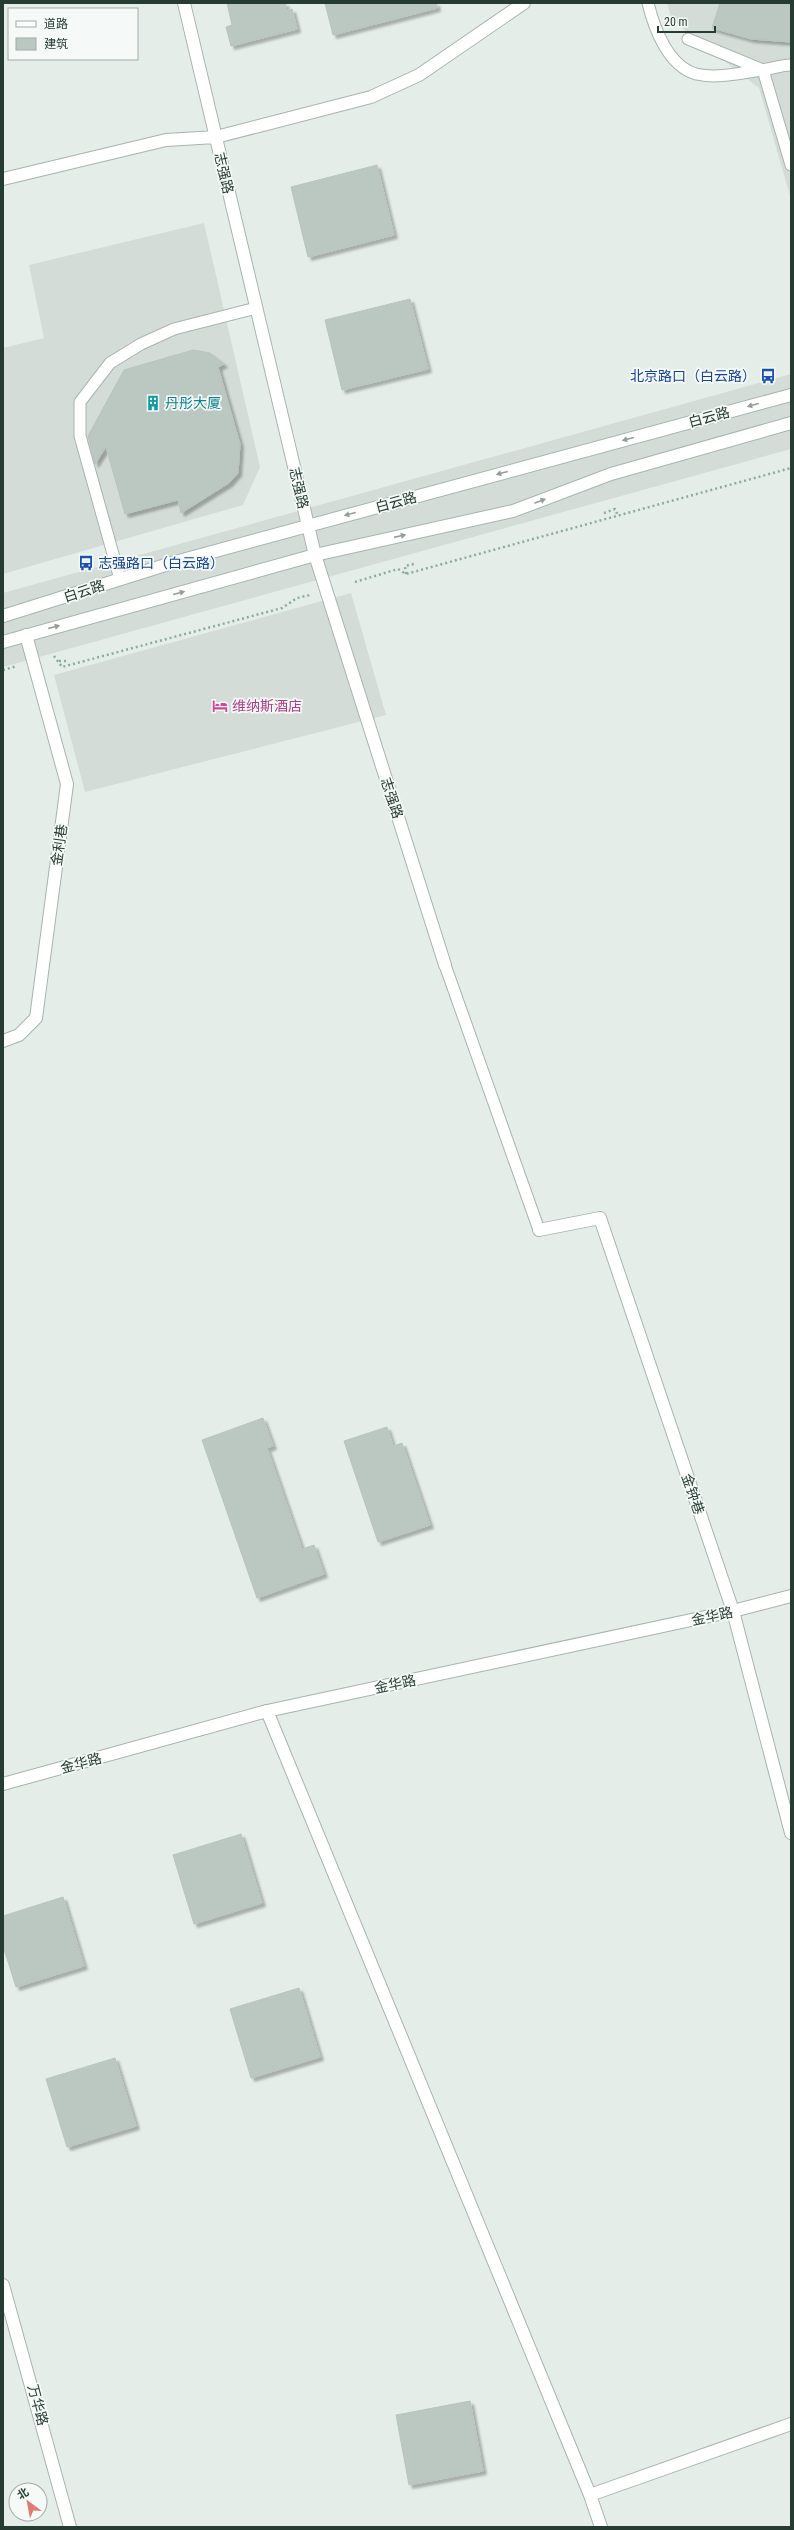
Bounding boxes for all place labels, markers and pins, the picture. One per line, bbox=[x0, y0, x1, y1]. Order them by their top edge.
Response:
bus stop icon: 北京路口（白云路） bbox=[759, 367, 777, 385]
place label: 北京路口（白云路） bbox=[630, 368, 756, 384]
building icon: 丹彤大厦 bbox=[144, 394, 162, 412]
place label: 丹彤大厦 bbox=[165, 395, 221, 411]
bus stop icon: 志强路口（白云路） bbox=[77, 554, 95, 572]
place label: 志强路口（白云路） bbox=[98, 555, 224, 571]
hotel icon: 维纳斯酒店 bbox=[211, 697, 229, 715]
place label: 维纳斯酒店 bbox=[232, 698, 302, 714]

